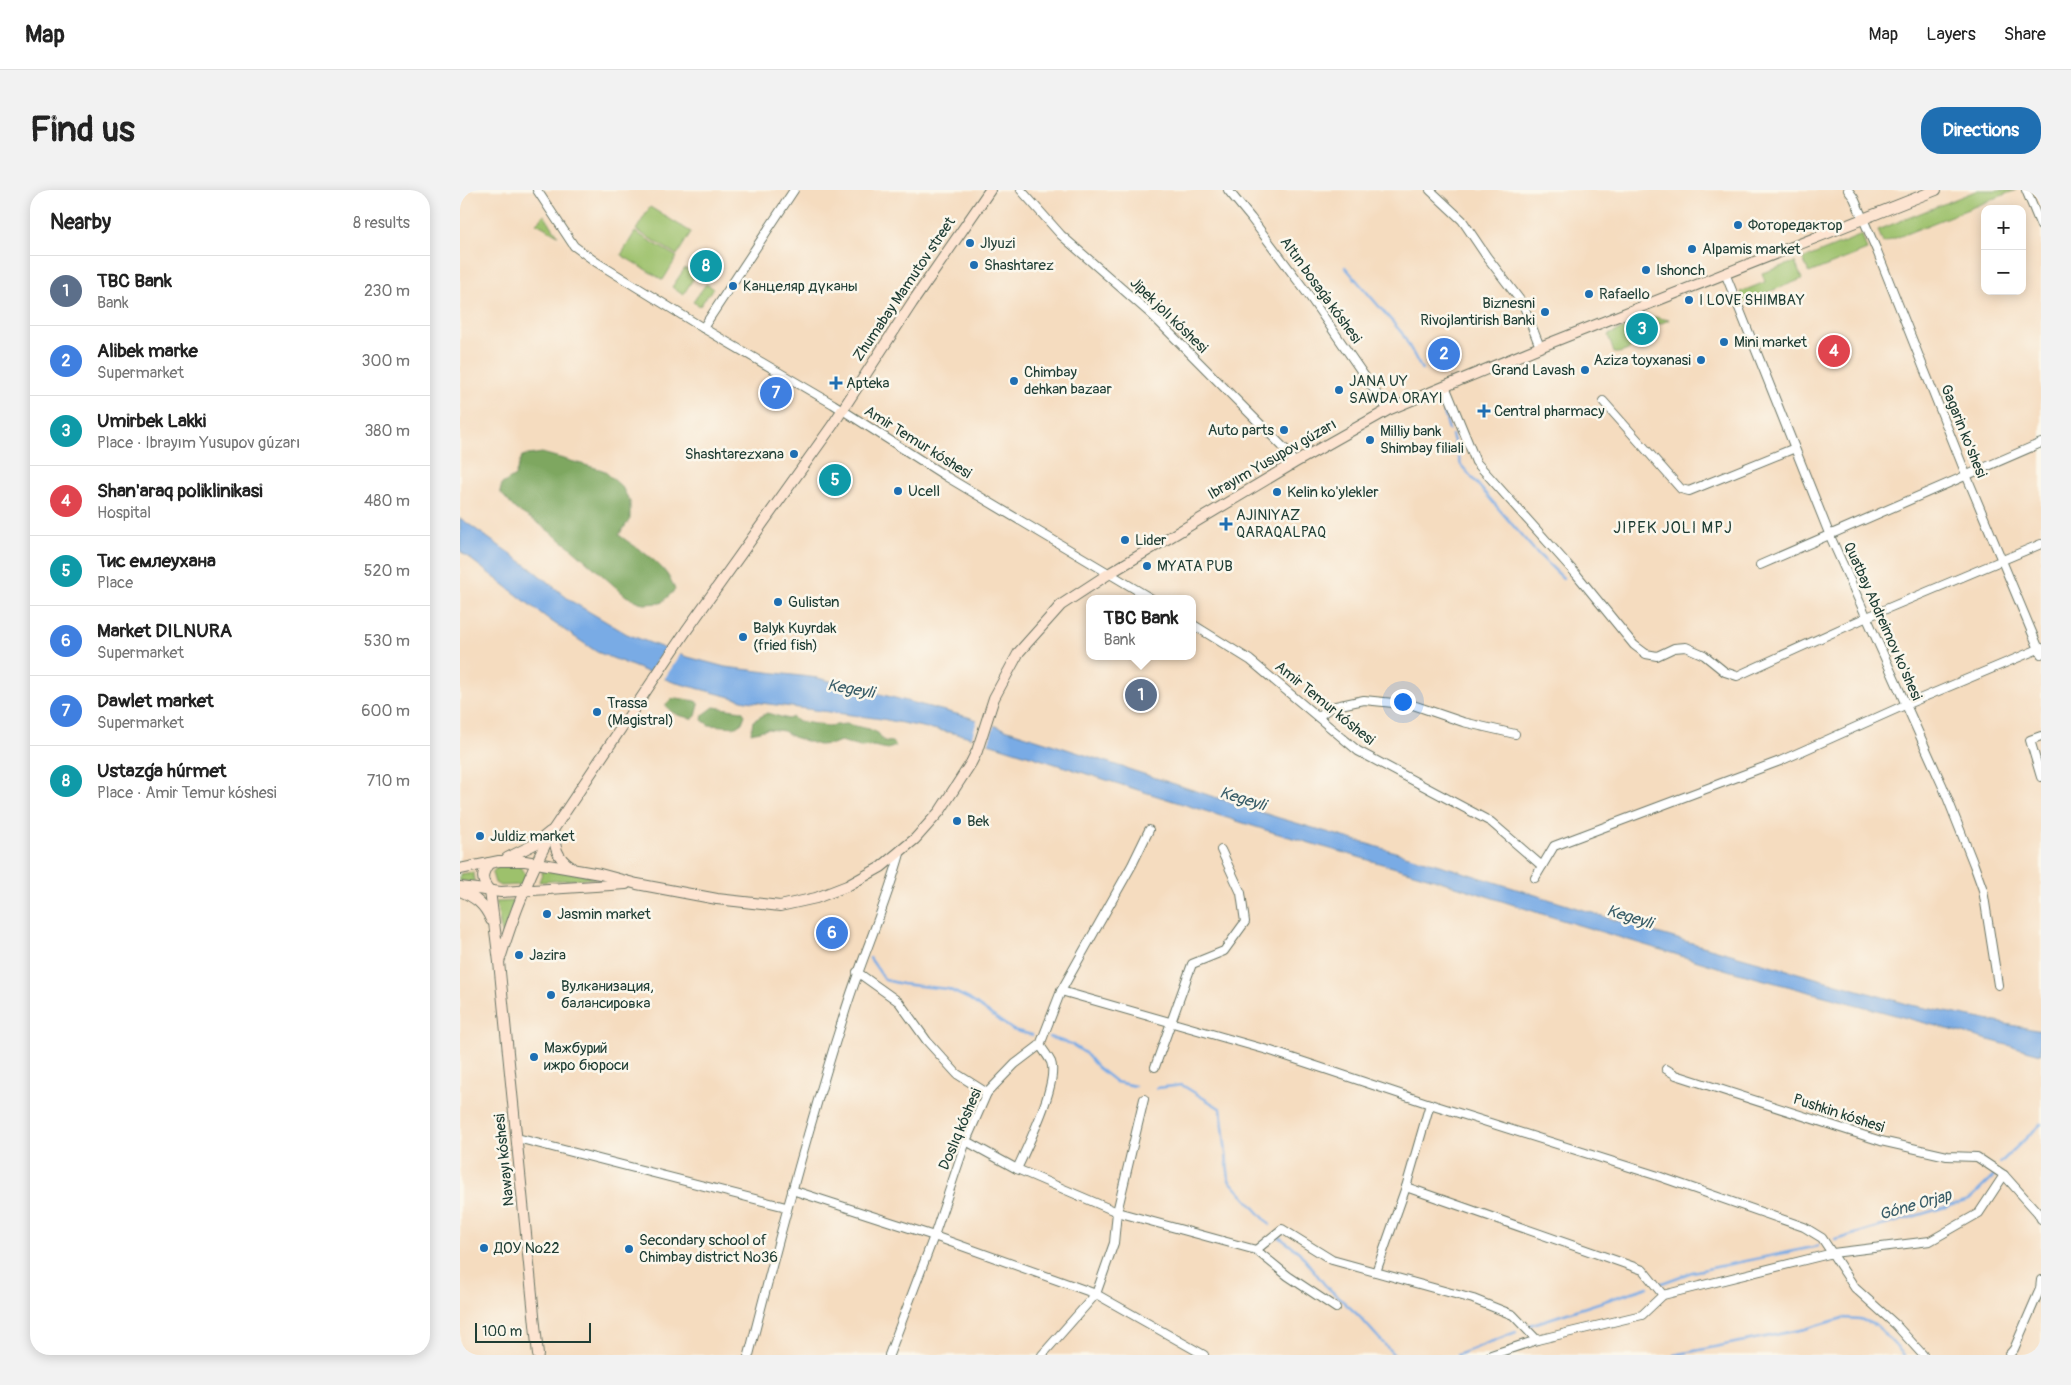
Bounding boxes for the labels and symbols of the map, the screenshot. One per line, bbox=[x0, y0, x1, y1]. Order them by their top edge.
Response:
street label: Zhumabay Mamutov street bbox=[849, 213, 960, 365]
place label: Фоторедактор bbox=[1748, 216, 1843, 235]
marker: Фоторедактор bbox=[1732, 219, 1744, 231]
street label: Altın bosaǵa kóshesi bbox=[1276, 233, 1366, 348]
place label: Jlyuzi bbox=[980, 234, 1016, 253]
marker: Jlyuzi bbox=[964, 237, 976, 249]
place label: Alpamis market bbox=[1702, 240, 1802, 259]
marker: Alpamis market bbox=[1686, 243, 1698, 255]
pin: 8 bbox=[690, 247, 722, 285]
place label: Shashtarez bbox=[984, 256, 1054, 275]
marker: Shashtarez bbox=[968, 259, 980, 271]
place label: Ishonch bbox=[1656, 261, 1705, 280]
marker: Ishonch bbox=[1640, 264, 1652, 276]
street label: Jipek jolı kóshesi bbox=[1126, 273, 1212, 358]
place label: Канцеляр дүканы bbox=[743, 277, 858, 296]
marker: Канцеляр дүканы bbox=[727, 280, 739, 292]
place label: Rafaello bbox=[1599, 285, 1650, 304]
marker: Rafaello bbox=[1583, 288, 1595, 300]
place label: I LOVE SHIMBAY bbox=[1699, 291, 1805, 310]
place label: Biznesni Rivojlantirish Banki bbox=[1420, 294, 1535, 330]
marker: I LOVE SHIMBAY bbox=[1683, 294, 1695, 306]
marker: Biznesni Rivojlantirish Banki bbox=[1539, 306, 1551, 318]
pin: 3 bbox=[1626, 310, 1658, 348]
pin: 4 bbox=[1818, 332, 1850, 370]
place label: Mini market bbox=[1734, 333, 1808, 352]
pin: 2 bbox=[1428, 335, 1460, 373]
marker: Mini market bbox=[1718, 336, 1730, 348]
place label: Aziza toyxanasi bbox=[1594, 351, 1691, 370]
marker: Aziza toyxanasi bbox=[1695, 354, 1707, 366]
place label: Grand Lavash bbox=[1491, 361, 1575, 380]
place label: Chimbay dehkan bazaar bbox=[1024, 363, 1113, 399]
marker: Grand Lavash bbox=[1579, 364, 1591, 376]
place label: JANA UY SAWDA ORAYI bbox=[1349, 372, 1443, 408]
pin: 7 bbox=[760, 374, 792, 412]
place label: Apteka bbox=[846, 374, 890, 393]
marker: Chimbay dehkan bazaar bbox=[1008, 375, 1020, 387]
marker: Apteka bbox=[830, 377, 842, 389]
street label: Gagarin ko'shesi bbox=[1936, 382, 1991, 481]
marker: JANA UY SAWDA ORAYI bbox=[1333, 384, 1345, 396]
street label: Amir Temur kóshesi bbox=[860, 402, 975, 483]
place label: Central pharmacy bbox=[1494, 402, 1605, 421]
marker: Central pharmacy bbox=[1478, 405, 1490, 417]
street label: Ibrayım Yusupov gúzarı bbox=[1205, 415, 1340, 504]
place label: Auto parts bbox=[1208, 421, 1274, 440]
place label: Milliy bank Shimbay filiali bbox=[1380, 422, 1464, 458]
marker: Auto parts bbox=[1278, 424, 1290, 436]
marker: Milliy bank Shimbay filiali bbox=[1364, 434, 1376, 446]
place label: Shashtarezxana bbox=[685, 445, 784, 464]
marker: Shashtarezxana bbox=[788, 448, 800, 460]
pin: 5 bbox=[819, 461, 851, 499]
place label: Ucell bbox=[908, 482, 940, 501]
place label: Kelin ko'ylekler bbox=[1287, 483, 1379, 502]
marker: Ucell bbox=[892, 485, 904, 497]
marker: Kelin ko'ylekler bbox=[1271, 486, 1283, 498]
place label: AJINIYAZ QARAQALPAQ bbox=[1236, 506, 1326, 542]
marker: AJINIYAZ QARAQALPAQ bbox=[1220, 518, 1232, 530]
district label: JIPEK JOLI MPJ bbox=[1613, 518, 1733, 538]
place label: Lider bbox=[1135, 531, 1167, 550]
marker: Lider bbox=[1119, 534, 1131, 546]
street label: Quatbay Abdreimov ko'shesi bbox=[1839, 539, 1926, 704]
place label: MYATA PUB bbox=[1157, 557, 1233, 576]
marker: MYATA PUB bbox=[1141, 560, 1153, 572]
place label: Gulistan bbox=[788, 593, 840, 612]
marker: Gulistan bbox=[772, 596, 784, 608]
place label: Balyk Kuyrdak (fried fish) bbox=[753, 619, 837, 655]
marker: Balyk Kuyrdak (fried fish) bbox=[737, 631, 749, 643]
street label: Amir Temur kóshesi bbox=[1271, 657, 1379, 750]
water label: Kegeyli bbox=[826, 675, 878, 703]
pin: 1 bbox=[1125, 676, 1157, 714]
your location bbox=[1390, 689, 1416, 715]
place label: Trassa (Magistral) bbox=[607, 694, 674, 730]
marker: Trassa (Magistral) bbox=[591, 706, 603, 718]
water label: Kegeyli bbox=[1217, 783, 1270, 816]
place label: Bek bbox=[967, 812, 990, 831]
marker: Bek bbox=[951, 815, 963, 827]
place label: Juldiz market bbox=[490, 827, 576, 846]
marker: Juldiz market bbox=[474, 830, 486, 842]
water label: Kegeyli bbox=[1604, 901, 1657, 934]
place label: Jasmin market bbox=[557, 905, 652, 924]
marker: Jasmin market bbox=[541, 908, 553, 920]
pin: 6 bbox=[816, 914, 848, 952]
place label: Jazira bbox=[529, 946, 566, 965]
marker: Jazira bbox=[513, 949, 525, 961]
place label: Вулканизация, балансировка bbox=[561, 977, 654, 1013]
marker: Вулканизация, балансировка bbox=[545, 989, 557, 1001]
place label: Мажбурий ижро бюроси bbox=[544, 1039, 629, 1075]
marker: Мажбурий ижро бюроси bbox=[528, 1051, 540, 1063]
street label: Doslıq kóshesi bbox=[935, 1085, 986, 1173]
street label: Pushkin kóshesi bbox=[1791, 1090, 1887, 1137]
street label: Nawayı kóshesi bbox=[490, 1112, 519, 1207]
water label: Góne Orjap bbox=[1877, 1185, 1955, 1225]
place label: Secondary school of Chimbay district №36 bbox=[639, 1231, 778, 1267]
place label: ДОУ №22 bbox=[493, 1239, 560, 1258]
marker: ДОУ №22 bbox=[478, 1242, 490, 1254]
marker: Secondary school of Chimbay district №36 bbox=[623, 1243, 635, 1255]
scale bar bbox=[475, 1320, 591, 1343]

